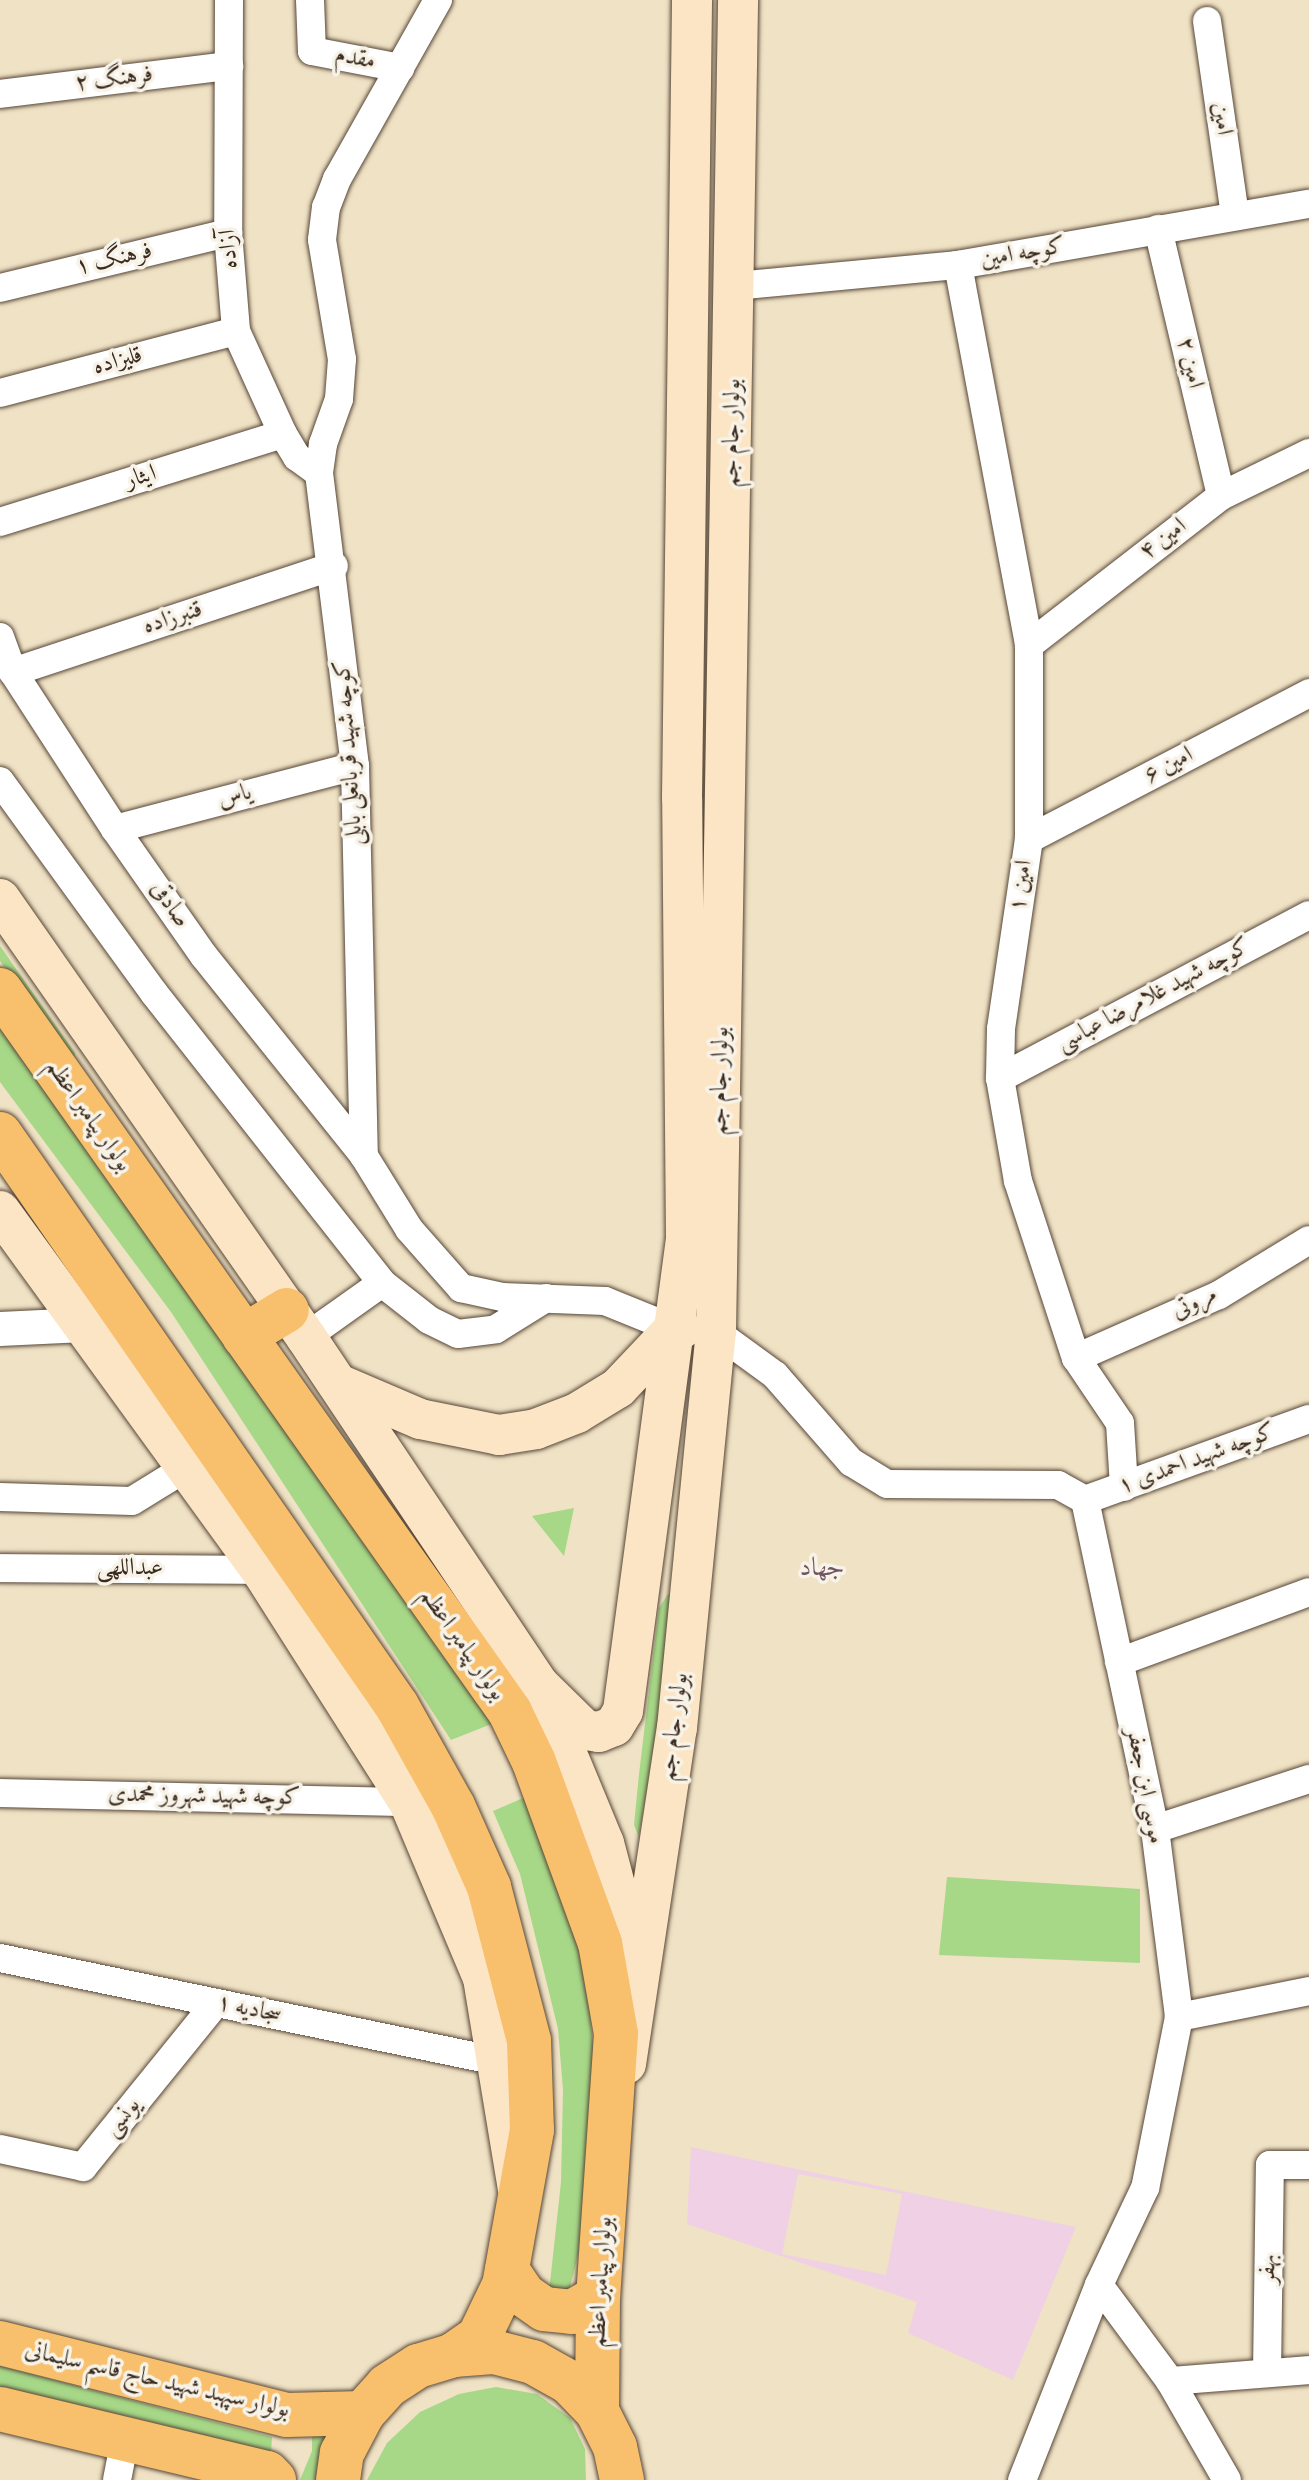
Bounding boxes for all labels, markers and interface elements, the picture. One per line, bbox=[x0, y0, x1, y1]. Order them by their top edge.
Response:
street label: مقدم bbox=[332, 41, 378, 77]
street label: فرهنگ ۲ bbox=[74, 61, 154, 99]
street label: امین bbox=[1204, 101, 1238, 137]
street label: آزاده bbox=[215, 228, 245, 270]
street label: کوچه امین bbox=[978, 232, 1068, 276]
street label: فرهنگ ۱ bbox=[73, 237, 155, 283]
street label: امین ۲ bbox=[1169, 335, 1209, 391]
street label: قلیزاده bbox=[90, 342, 146, 382]
street label: بولوار جام جم bbox=[718, 378, 748, 488]
street label: ایثار bbox=[122, 460, 160, 496]
street label: امین ۴ bbox=[1135, 513, 1193, 567]
street label: قنبرزاده bbox=[140, 596, 206, 642]
street label: کوچه شهید قربانعلی بابلی bbox=[329, 659, 371, 847]
street label: امین ۶ bbox=[1139, 741, 1199, 791]
street label: یاس bbox=[215, 779, 255, 815]
street label: امین ۱ bbox=[1004, 858, 1040, 914]
street label: صادقی bbox=[143, 876, 195, 934]
street label: کوچه شهید غلامرضا عباسی bbox=[1052, 933, 1256, 1059]
street label: بولوار جام جم bbox=[706, 1026, 736, 1136]
street label: بولوار پیامبر اعظم bbox=[39, 1054, 137, 1178]
street label: مروتی bbox=[1168, 1281, 1222, 1327]
street label: کوچه شهید احمدی ۱ bbox=[1115, 1418, 1279, 1502]
district label: جهاد bbox=[800, 1553, 844, 1585]
street label: عبداللهی bbox=[97, 1555, 163, 1583]
street label: بولوار پیامبر اعظم bbox=[413, 1583, 511, 1707]
street label: بولوار جام جم bbox=[654, 1671, 696, 1783]
street label: موسی ابن جعفر bbox=[1119, 1725, 1169, 1847]
street label: کوچه شهید شهروز محمدی bbox=[108, 1781, 300, 1813]
street label: سجادیه ۱ bbox=[214, 1989, 284, 2031]
street label: یونسی bbox=[98, 2092, 148, 2144]
street label: بولوار پیامبر اعظم bbox=[584, 2216, 620, 2348]
street label: بهفر bbox=[1254, 2254, 1284, 2284]
street label: بولوار سپهبد شهید حاج قاسم سلیمانی bbox=[22, 2336, 292, 2426]

